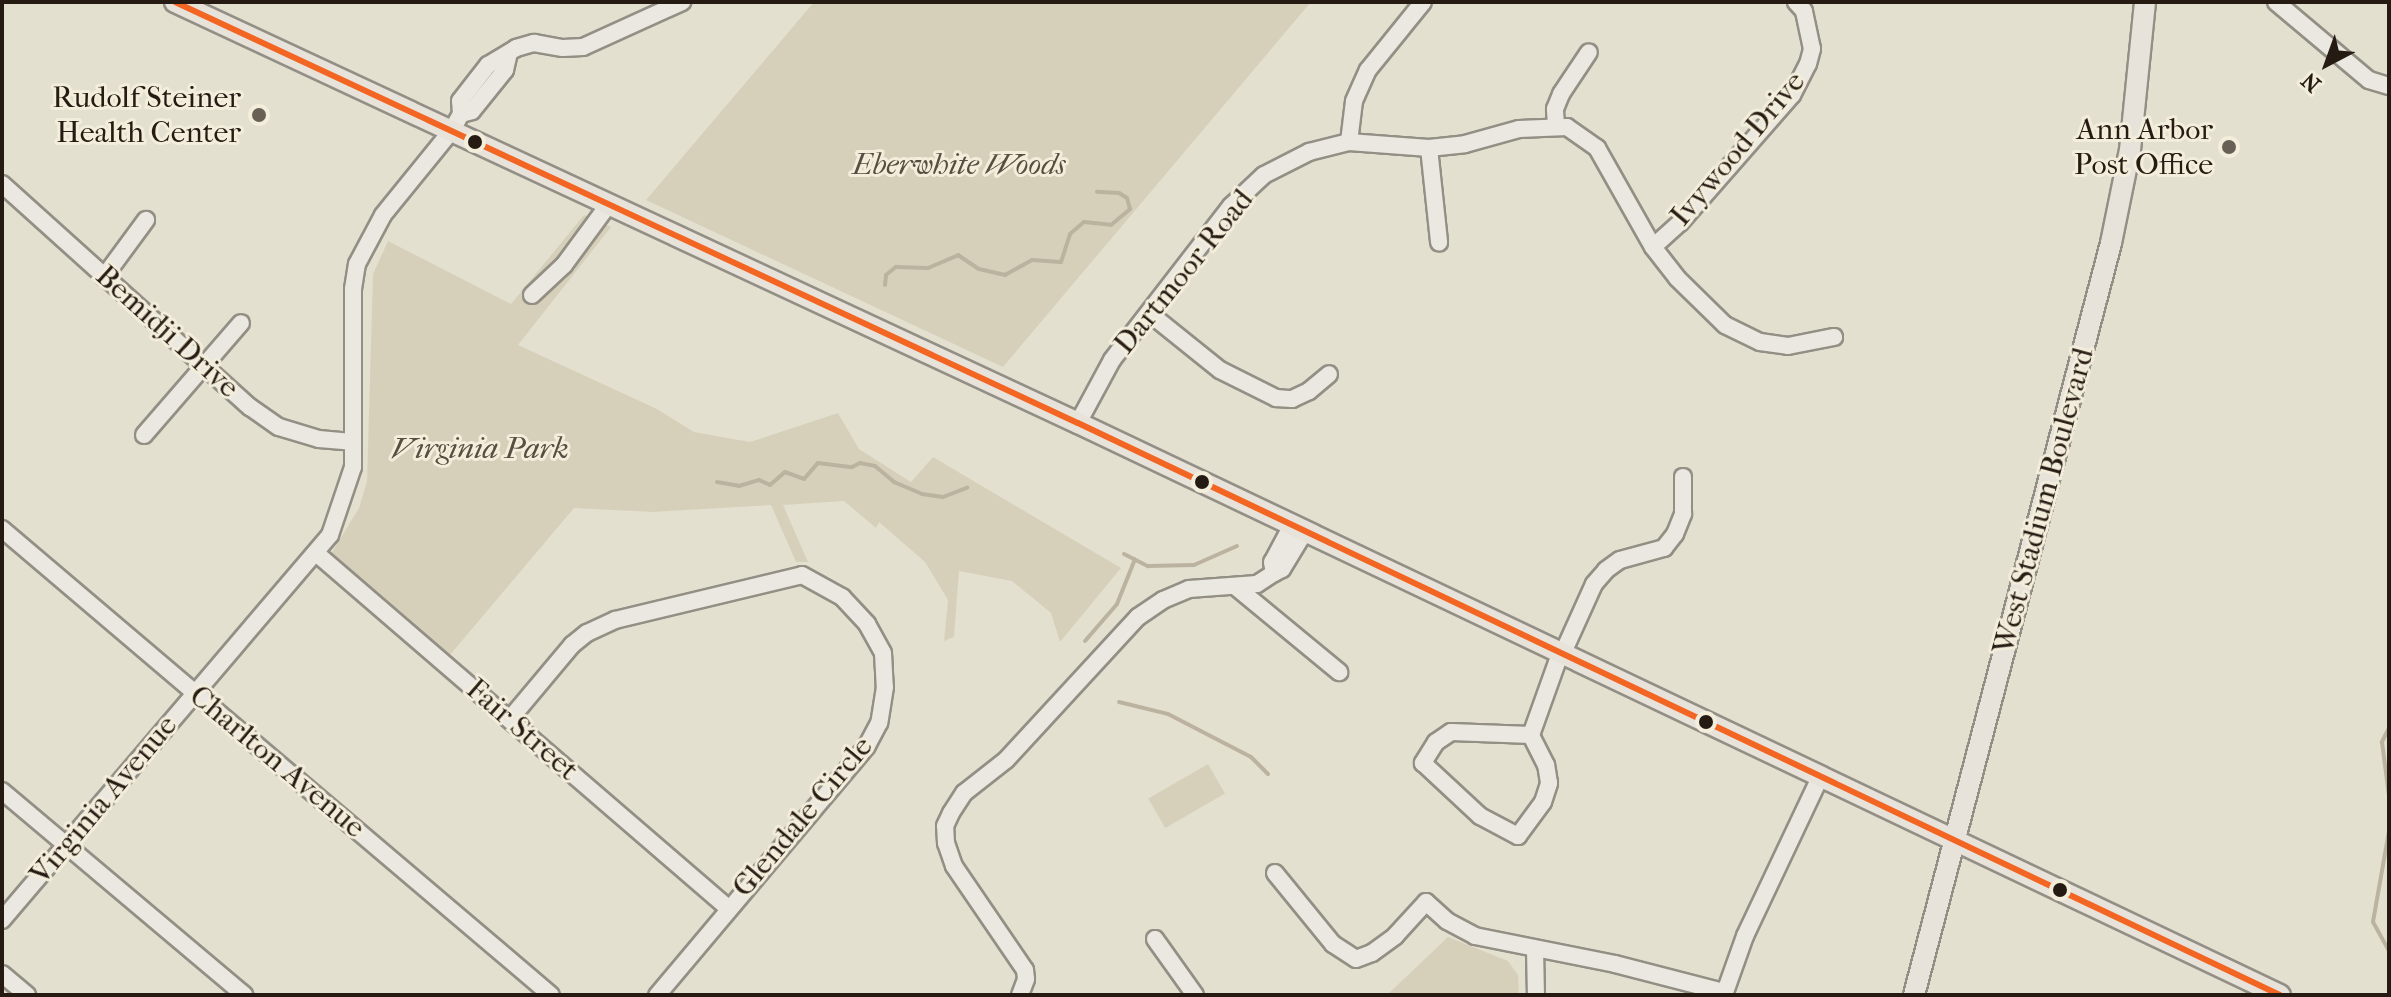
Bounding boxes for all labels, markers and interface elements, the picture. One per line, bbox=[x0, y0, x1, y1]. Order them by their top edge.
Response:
north arrow bbox=[2287, 24, 2367, 104]
street label: Ivywood Drive bbox=[1663, 65, 1813, 233]
text: N bbox=[2296, 67, 2326, 97]
place label: Rudolf Steiner Health Center bbox=[52, 80, 241, 150]
marker: Rudolf Steiner Health Center bbox=[248, 104, 270, 126]
place label: Ann Arbor Post Office bbox=[2074, 112, 2213, 182]
unlabelled marker bbox=[467, 134, 483, 150]
marker: Ann Arbor Post Office bbox=[2220, 138, 2238, 156]
park label: Eberwhite Woods bbox=[852, 147, 1066, 183]
street label: Dartmoor Road bbox=[1107, 182, 1261, 362]
street label: Bemidji Drive bbox=[88, 258, 246, 406]
street label: West Stadium Boulevard bbox=[1986, 344, 2102, 658]
park label: Virginia Park bbox=[391, 431, 569, 467]
unlabelled marker bbox=[1194, 474, 1210, 490]
street label: Fair Street bbox=[458, 671, 586, 789]
street label: Charlton Avenue bbox=[182, 678, 372, 846]
street label: Virginia Avenue bbox=[23, 708, 185, 892]
unlabelled marker bbox=[1698, 714, 1714, 730]
street label: Glendale Circle bbox=[725, 729, 881, 905]
unlabelled marker bbox=[2052, 882, 2068, 898]

